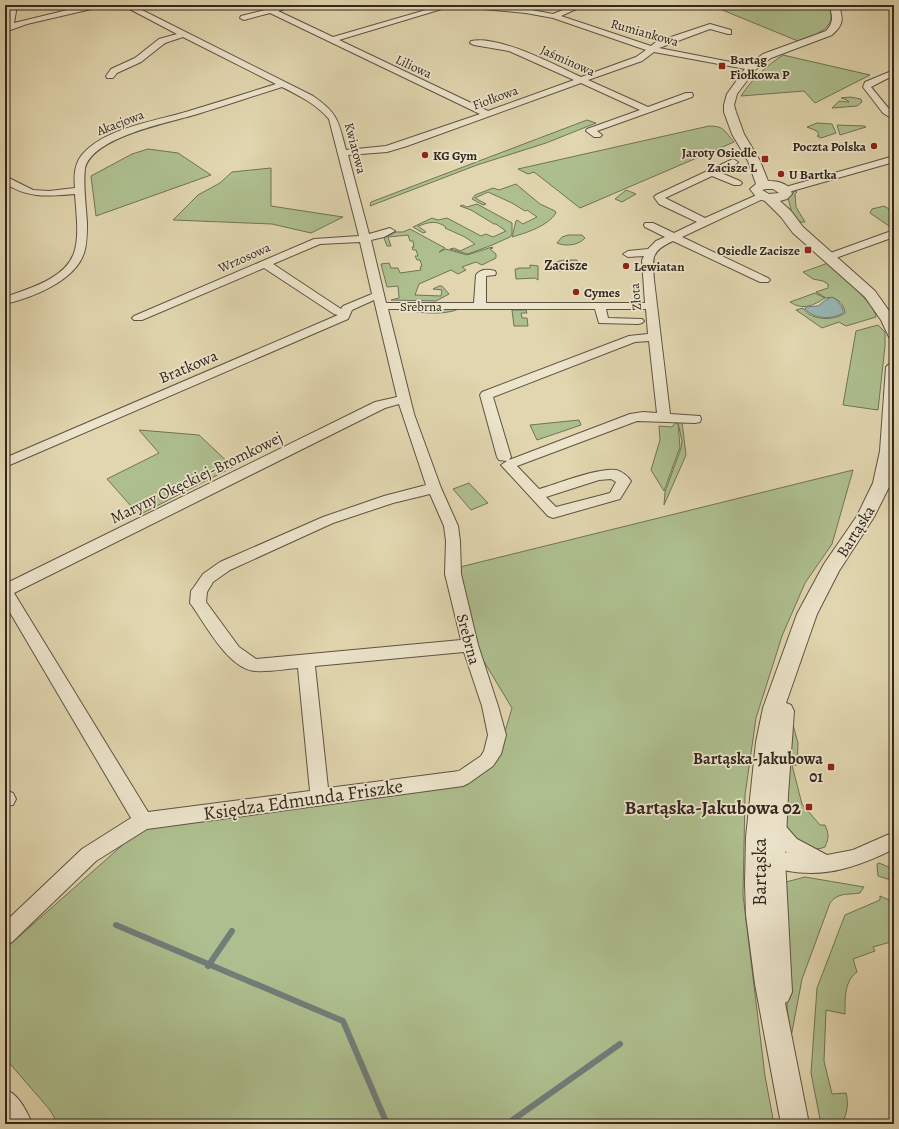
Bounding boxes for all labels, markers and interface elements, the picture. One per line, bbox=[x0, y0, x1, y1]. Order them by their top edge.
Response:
street label: Rumiankowa bbox=[609, 15, 681, 50]
street label: Jaśminowa bbox=[538, 41, 598, 80]
street label: Liliowa bbox=[393, 51, 435, 82]
place label: Bartąg Fiołkowa P bbox=[730, 51, 790, 83]
marker: Bartąg Fiołkowa P bbox=[717, 61, 727, 71]
street label: Fiołkowa bbox=[470, 81, 520, 114]
street label: Akacjowa bbox=[93, 106, 146, 140]
street label: Kwiatowa bbox=[341, 121, 370, 176]
place label: Poczta Polska bbox=[793, 138, 867, 155]
marker: Poczta Polska bbox=[869, 141, 879, 151]
place label: Jaroty Osiedle Zacisze L bbox=[682, 144, 757, 176]
place label: KG Gym bbox=[433, 147, 477, 164]
marker: KG Gym bbox=[420, 150, 430, 160]
marker: Jaroty Osiedle Zacisze L bbox=[760, 154, 770, 164]
place label: U Bartka bbox=[789, 166, 837, 183]
marker: U Bartka bbox=[776, 169, 786, 179]
street label: Wrzosowa bbox=[214, 238, 273, 277]
place label: Osiedle Zacisze bbox=[717, 242, 800, 259]
marker: Osiedle Zacisze bbox=[803, 245, 813, 255]
district label: Zacisze bbox=[544, 256, 588, 275]
place label: Lewiatan bbox=[634, 258, 685, 275]
marker: Lewiatan bbox=[621, 261, 631, 271]
street label: Złota bbox=[626, 282, 645, 312]
place label: Cymes bbox=[584, 284, 620, 301]
marker: Cymes bbox=[571, 287, 581, 297]
street label: Srebrna bbox=[400, 298, 442, 315]
street label: Bratkowa bbox=[156, 344, 222, 389]
street label: Maryny Okęckiej-Bromkowej bbox=[107, 427, 286, 529]
street label: Bartąska bbox=[831, 501, 881, 562]
street label: Srebrna bbox=[451, 611, 486, 668]
place label: Bartąska-Jakubowa 01 bbox=[693, 748, 823, 788]
marker: Bartąska-Jakubowa 01 bbox=[826, 762, 836, 772]
street label: Księdza Edmunda Friszke bbox=[202, 773, 405, 827]
place label: Bartąska-Jakubowa 02 bbox=[625, 795, 801, 821]
marker: Bartąska-Jakubowa 02 bbox=[804, 802, 814, 812]
street label: Bartąska bbox=[747, 838, 773, 906]

